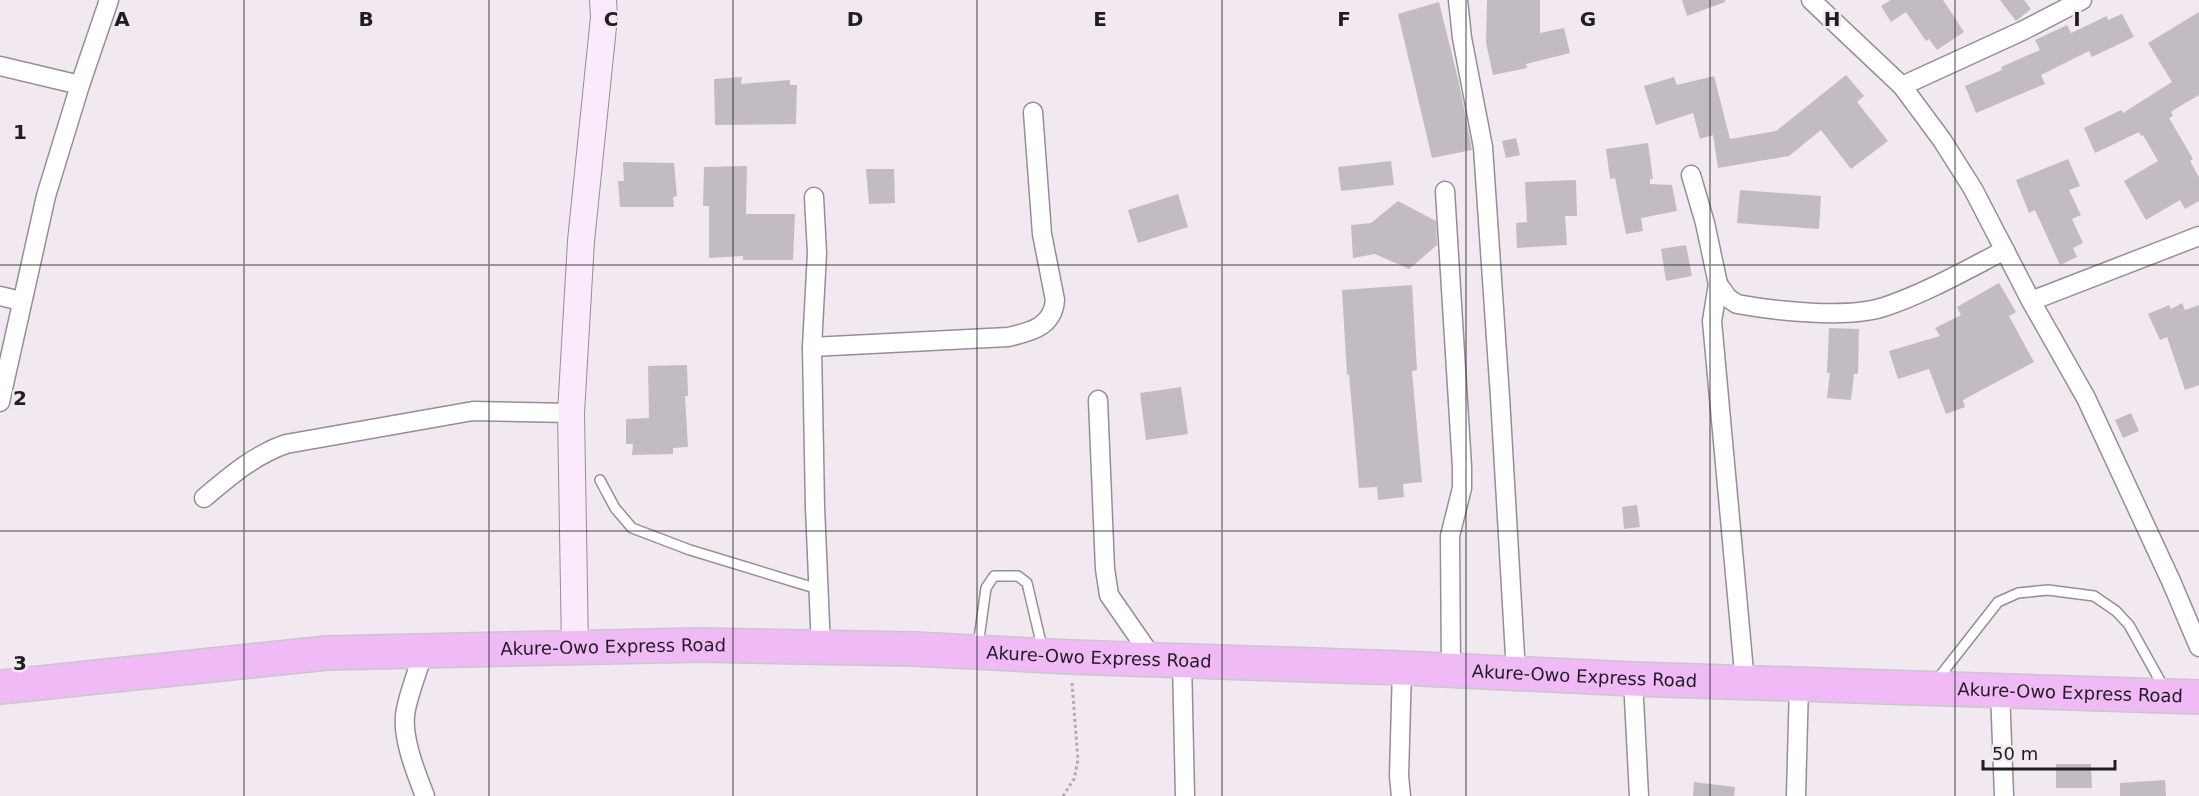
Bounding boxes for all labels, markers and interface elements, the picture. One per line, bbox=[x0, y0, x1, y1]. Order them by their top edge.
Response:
text: A bbox=[114, 7, 130, 31]
text: B bbox=[358, 7, 374, 31]
text: C bbox=[604, 7, 618, 31]
text: D bbox=[847, 7, 863, 31]
text: E bbox=[1093, 7, 1107, 31]
text: F bbox=[1337, 7, 1351, 31]
text: G bbox=[1580, 7, 1596, 31]
text: H bbox=[1824, 7, 1840, 31]
text: I bbox=[2073, 7, 2081, 31]
text: 1 bbox=[13, 120, 27, 144]
text: 2 bbox=[13, 386, 27, 410]
street label: Akure-Owo Express Road bbox=[500, 634, 726, 659]
street label: Akure-Owo Express Road bbox=[986, 642, 1212, 672]
text: 3 bbox=[13, 651, 27, 675]
street label: Akure-Owo Express Road bbox=[1471, 660, 1698, 691]
street label: Akure-Owo Express Road bbox=[1957, 678, 2183, 706]
scale bar bbox=[1983, 733, 2115, 771]
text: 50 m bbox=[1992, 743, 2038, 764]

